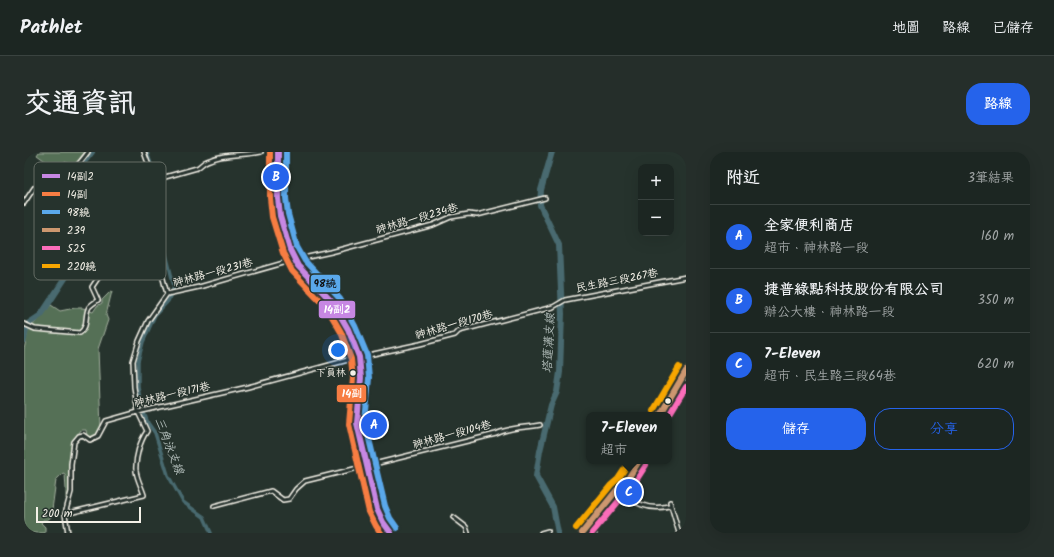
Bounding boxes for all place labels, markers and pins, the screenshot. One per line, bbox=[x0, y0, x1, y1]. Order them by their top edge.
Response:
pin: B bbox=[263, 162, 289, 192]
place label: 下員林 bbox=[316, 365, 346, 381]
marker: 下員林 bbox=[348, 368, 358, 378]
unlabelled marker bbox=[663, 396, 673, 406]
pin: A bbox=[361, 410, 387, 440]
pin: C bbox=[616, 477, 642, 507]

